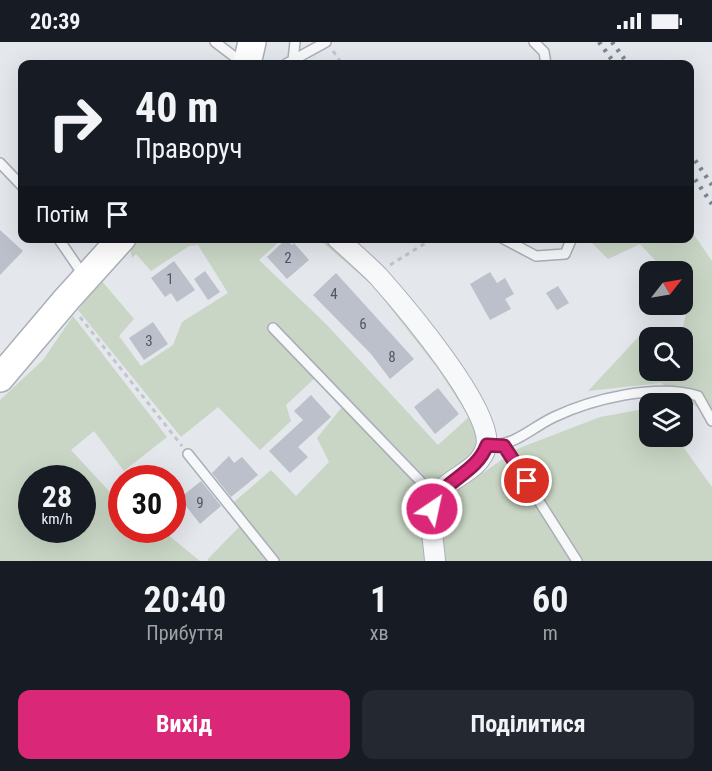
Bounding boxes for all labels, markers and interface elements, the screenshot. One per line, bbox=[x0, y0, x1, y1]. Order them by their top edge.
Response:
text: 20:39 bbox=[30, 9, 81, 34]
text: 40 m bbox=[135, 83, 218, 132]
icon: right bbox=[36, 84, 114, 162]
text: Праворуч bbox=[135, 133, 243, 165]
icon: arrive bbox=[101, 198, 134, 231]
text: Потім bbox=[36, 202, 89, 227]
house number: 2 bbox=[284, 249, 292, 267]
north arrow bbox=[639, 261, 693, 315]
map controls bbox=[639, 261, 693, 447]
house number: 1 bbox=[166, 270, 174, 288]
house number: 4 bbox=[330, 285, 338, 303]
house number: 6 bbox=[359, 315, 367, 333]
button: search bbox=[639, 327, 693, 381]
house number: 3 bbox=[145, 332, 153, 350]
house number: 8 bbox=[388, 348, 396, 366]
button: layers bbox=[639, 393, 693, 447]
pin bbox=[501, 455, 552, 506]
icon: arrive bbox=[510, 464, 543, 497]
speed limit sign: 30 bbox=[108, 465, 186, 543]
position arrow bbox=[400, 477, 464, 541]
text: 28 bbox=[42, 479, 72, 514]
house number: 9 bbox=[196, 494, 204, 512]
text: km/h bbox=[42, 510, 72, 528]
text: 20:40 bbox=[144, 579, 226, 621]
text: 1 bbox=[370, 579, 388, 621]
text: 60 bbox=[532, 579, 568, 621]
text: Прибуття bbox=[146, 621, 223, 645]
text: хв bbox=[370, 621, 389, 645]
text: m bbox=[543, 621, 558, 645]
button: Вихід bbox=[18, 690, 350, 759]
button: Поділитися bbox=[362, 690, 694, 759]

